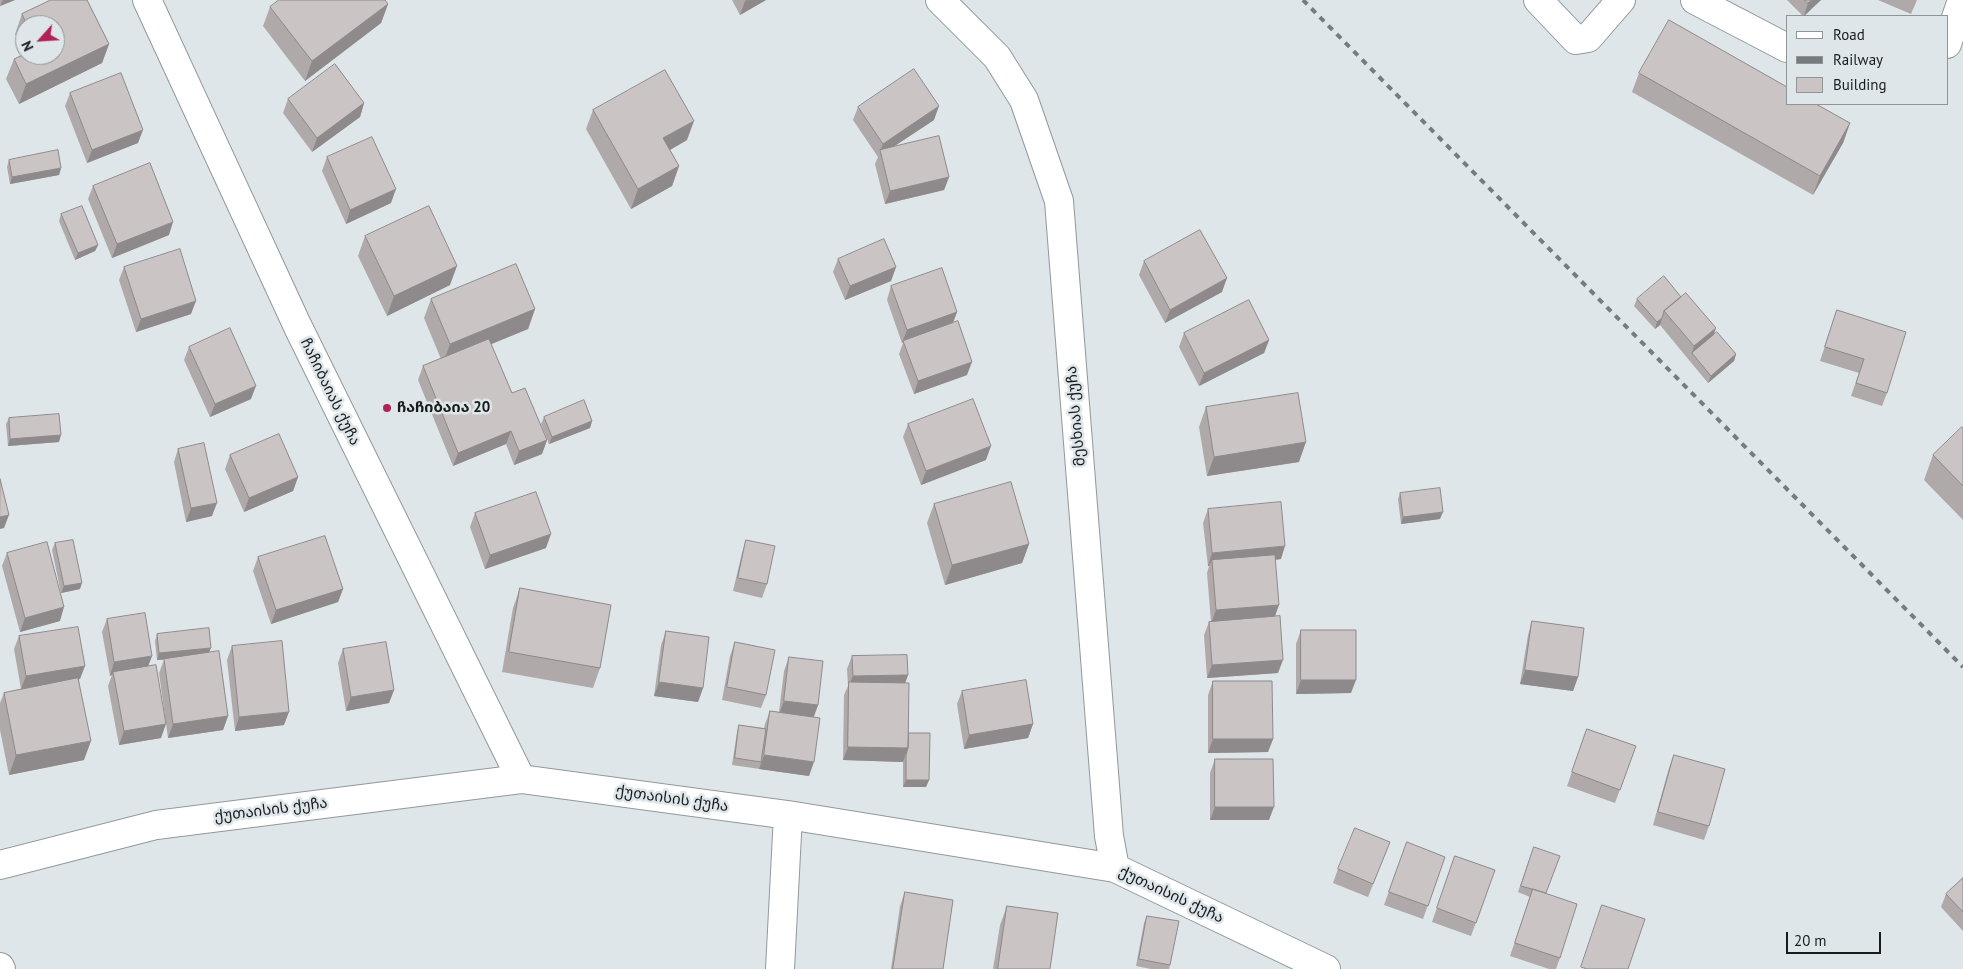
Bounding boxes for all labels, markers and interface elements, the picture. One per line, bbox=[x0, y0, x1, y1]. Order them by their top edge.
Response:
north arrow bbox=[15, 15, 65, 65]
legend bbox=[1786, 15, 1948, 105]
text: Road bbox=[1833, 25, 1865, 44]
text: N bbox=[17, 38, 38, 54]
text: Railway bbox=[1833, 50, 1883, 69]
text: Building bbox=[1833, 75, 1887, 94]
street label: ჩაჩიბაიას ქუჩა bbox=[296, 335, 364, 449]
street label: მესხიას ქუჩა bbox=[1063, 365, 1089, 467]
place label: ჩაჩიბაია 20 bbox=[397, 399, 490, 417]
marker: ჩაჩიბაია 20 bbox=[381, 402, 393, 414]
street label: ქუთაისის ქუჩა bbox=[614, 782, 730, 816]
street label: ქუთაისის ქუჩა bbox=[213, 794, 329, 826]
street label: ქუთაისის ქუჩა bbox=[1116, 863, 1226, 927]
scale bar bbox=[1788, 922, 1883, 954]
text: 20 m bbox=[1794, 931, 1827, 950]

